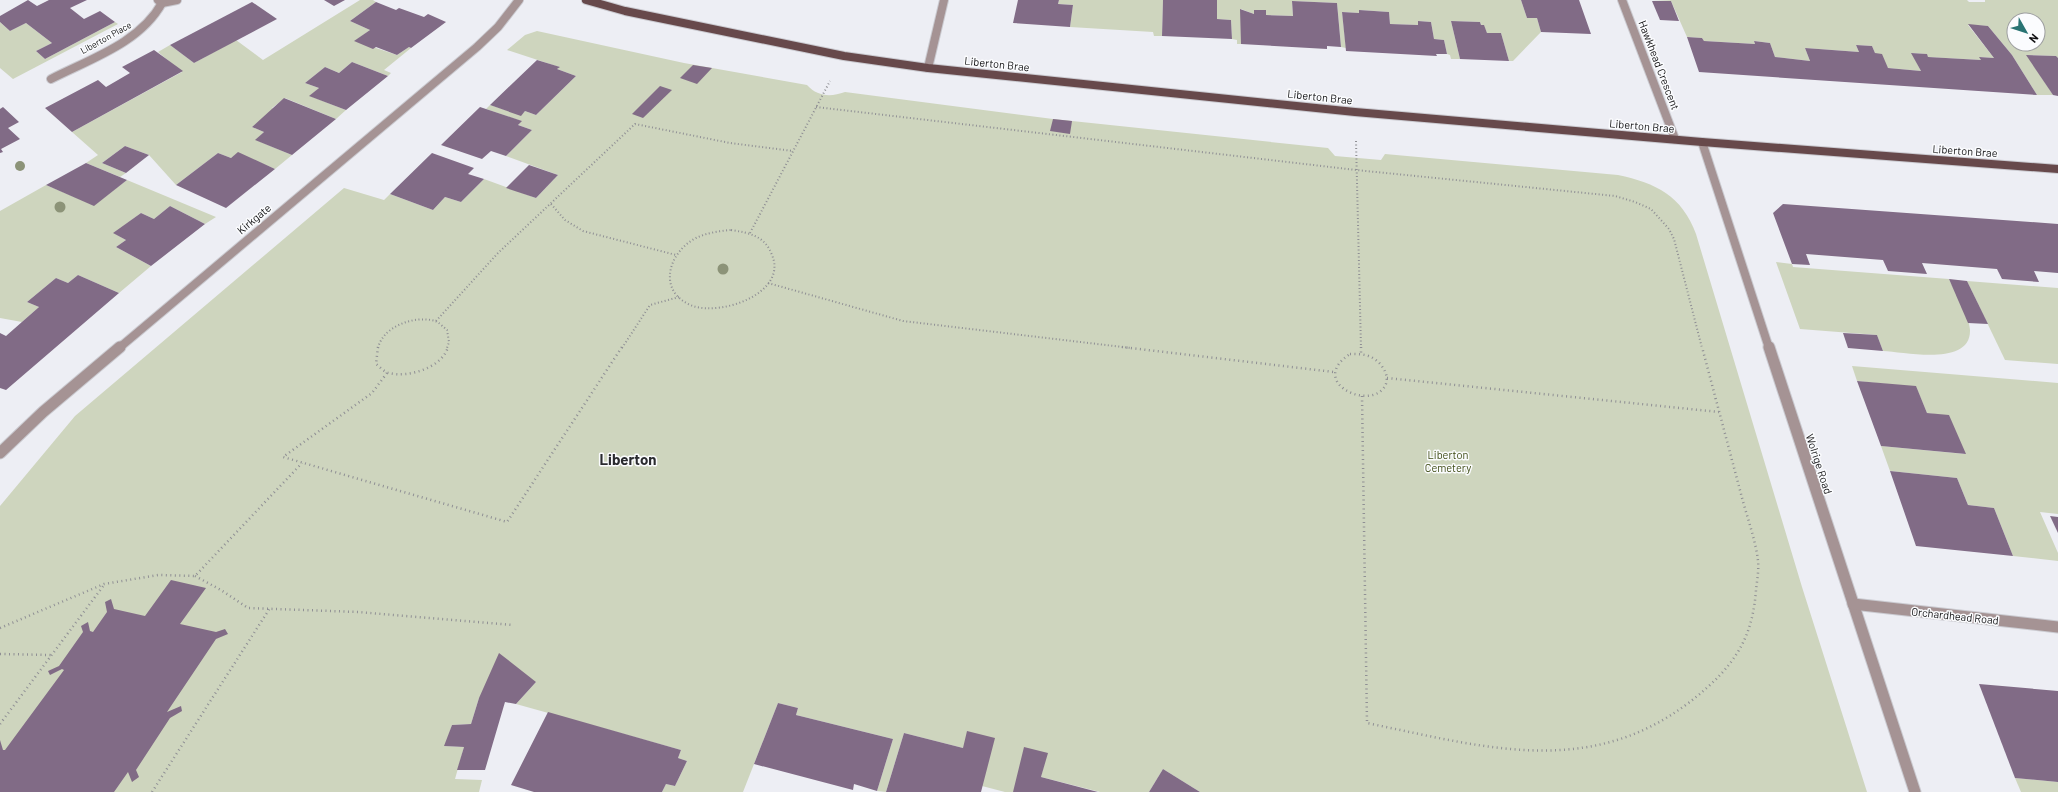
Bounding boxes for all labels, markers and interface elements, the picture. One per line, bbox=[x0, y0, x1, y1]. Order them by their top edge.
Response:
north arrow bbox=[2006, 12, 2046, 52]
street label: Hawkhead Crescent bbox=[1636, 18, 1683, 111]
street label: Liberton Place bbox=[78, 19, 133, 56]
text: N bbox=[2027, 32, 2042, 46]
street label: Liberton Brae bbox=[964, 54, 1030, 73]
street label: Liberton Brae bbox=[1287, 87, 1353, 106]
street label: Liberton Brae bbox=[1609, 116, 1675, 135]
street label: Liberton Brae bbox=[1932, 142, 1998, 159]
street label: Kirkgate bbox=[234, 201, 273, 236]
street label: Wolrige Road bbox=[1804, 432, 1835, 496]
park label: Liberton Cemetery bbox=[1425, 448, 1471, 474]
district label: Liberton bbox=[599, 450, 657, 468]
street label: Orchardhead Road bbox=[1911, 604, 1999, 627]

